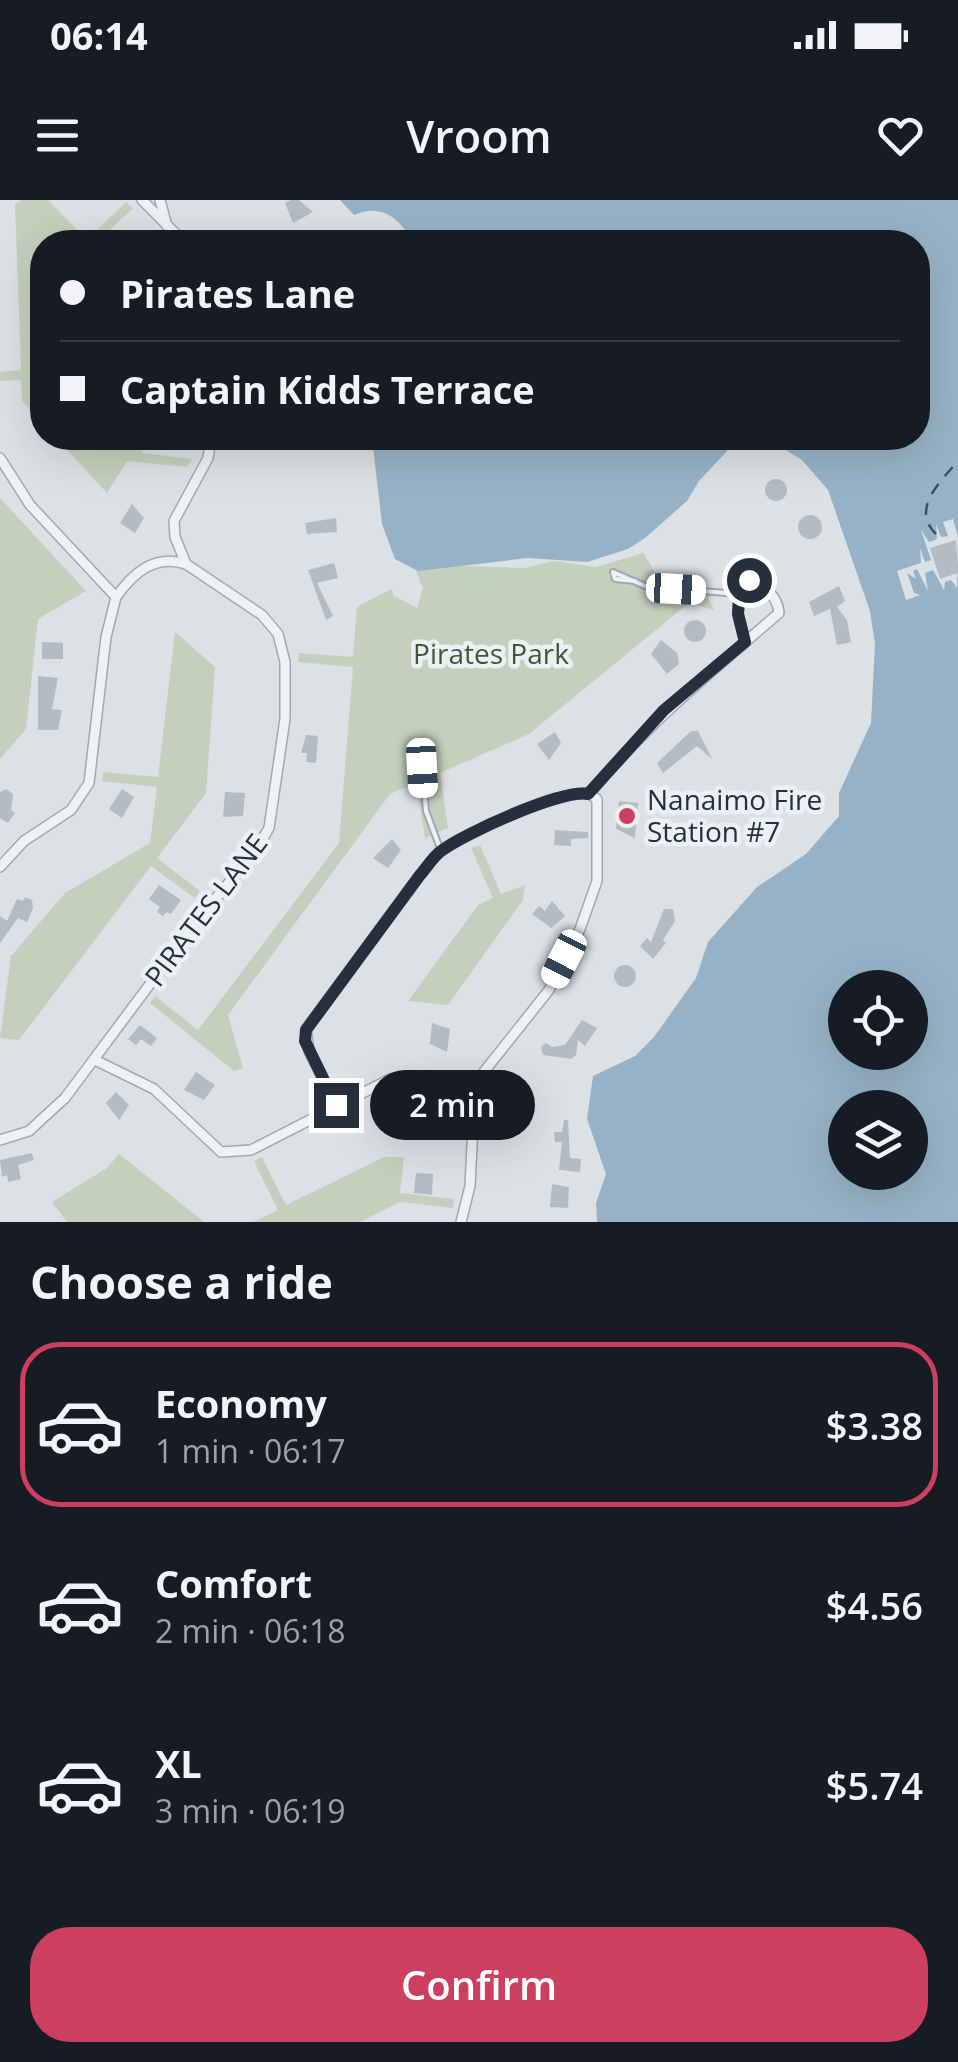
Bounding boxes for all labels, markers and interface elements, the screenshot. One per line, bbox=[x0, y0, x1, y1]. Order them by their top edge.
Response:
text: 06:14 bbox=[50, 9, 148, 61]
text: Vroom bbox=[406, 105, 552, 166]
icon: menu bbox=[30, 108, 85, 163]
icon: heart bbox=[873, 108, 928, 163]
text: Pirates Lane bbox=[120, 267, 355, 319]
text: Captain Kidds Terrace bbox=[120, 363, 535, 415]
route start bbox=[727, 558, 772, 603]
car bbox=[645, 572, 707, 606]
park label: Pirates Park bbox=[413, 634, 569, 672]
car bbox=[405, 737, 439, 799]
place label: Nanaimo Fire Station #7 bbox=[647, 780, 822, 850]
marker: Nanaimo Fire Station #7 bbox=[616, 805, 638, 827]
street label: PIRATES LANE bbox=[135, 825, 275, 994]
car bbox=[537, 925, 591, 993]
map controls bbox=[828, 970, 928, 1190]
button: locate bbox=[828, 970, 928, 1070]
callout: 2 min bbox=[371, 1070, 536, 1140]
route end bbox=[314, 1083, 359, 1128]
text: 2 min bbox=[409, 1083, 496, 1126]
button: layers bbox=[828, 1090, 928, 1190]
text: Choose a ride bbox=[30, 1251, 333, 1312]
text: Economy bbox=[155, 1377, 327, 1429]
icon: car bbox=[35, 1380, 125, 1470]
text: $3.38 bbox=[826, 1399, 923, 1451]
text: 1 min · 06:17 bbox=[155, 1429, 346, 1472]
text: Comfort bbox=[155, 1557, 312, 1609]
icon: car bbox=[35, 1560, 125, 1650]
text: $4.56 bbox=[826, 1579, 923, 1631]
text: 2 min · 06:18 bbox=[155, 1609, 346, 1652]
text: XL bbox=[155, 1737, 202, 1789]
icon: car bbox=[35, 1740, 125, 1830]
text: $5.74 bbox=[826, 1759, 923, 1811]
text: 3 min · 06:19 bbox=[155, 1789, 346, 1832]
button: Confirm bbox=[30, 1927, 928, 2042]

